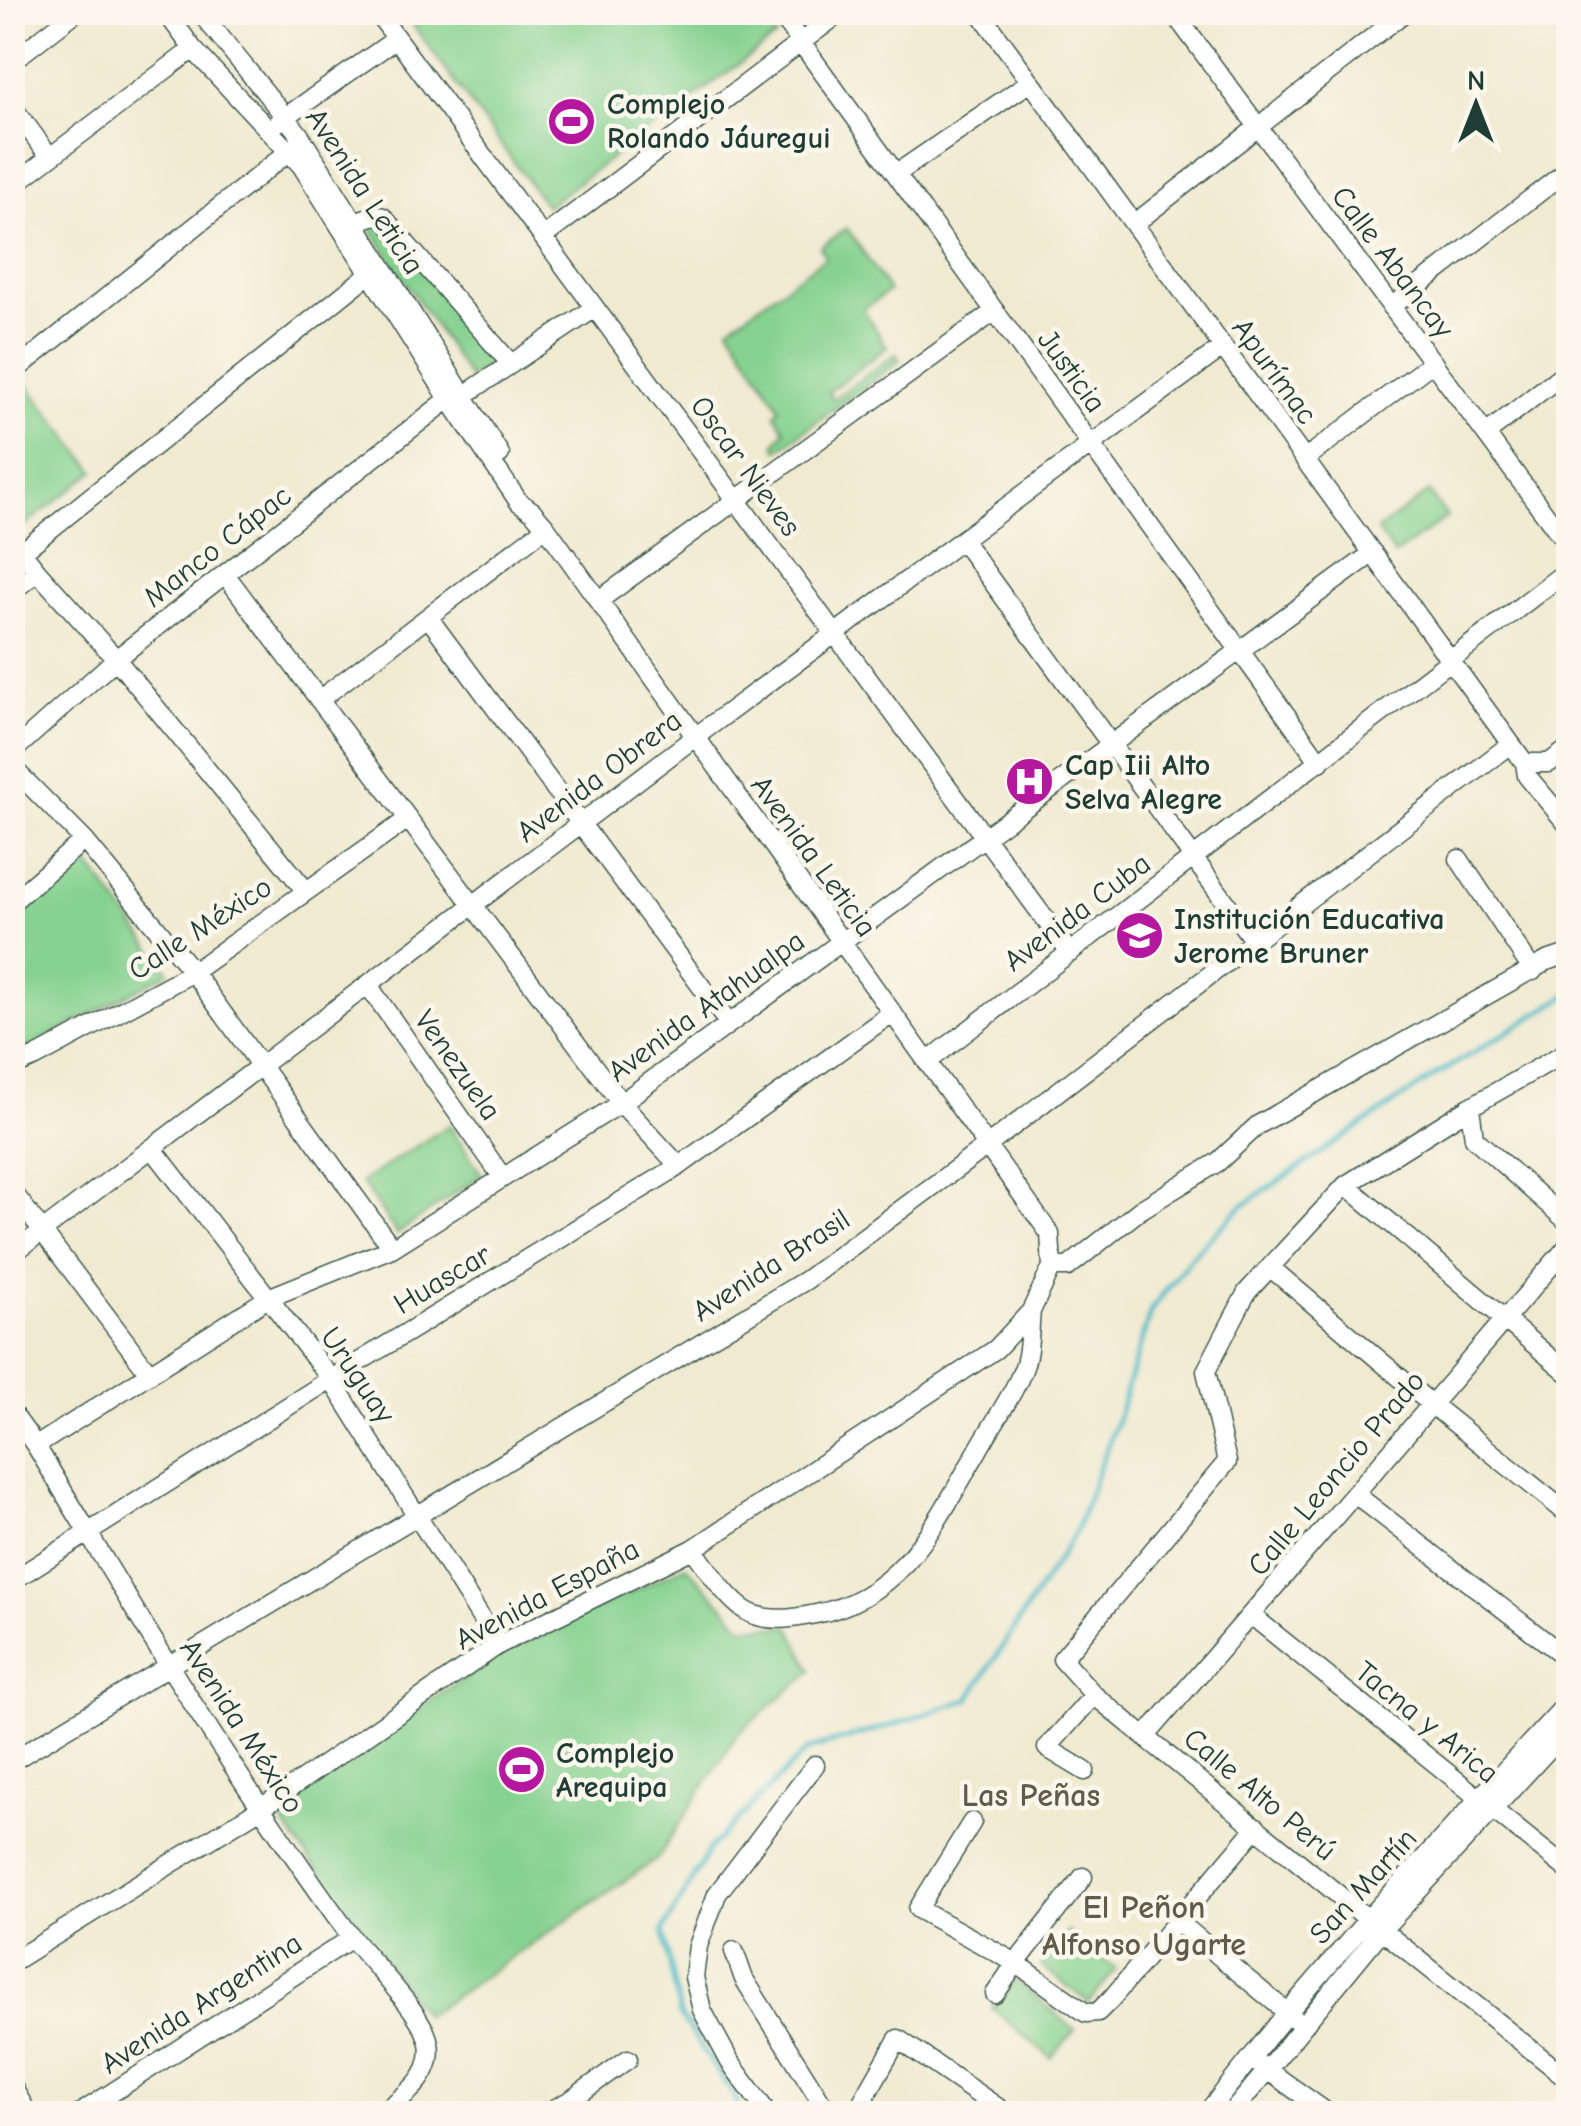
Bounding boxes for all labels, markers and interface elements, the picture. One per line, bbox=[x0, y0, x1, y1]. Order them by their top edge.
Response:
north arrow bbox=[1426, 55, 1526, 155]
text: N bbox=[1467, 65, 1485, 97]
place label: Complejo Rolando Jáuregui bbox=[607, 87, 831, 156]
sports icon: Complejo Rolando Jáuregui bbox=[546, 95, 598, 147]
street label: Avenida Leticia bbox=[298, 102, 431, 281]
street label: Calle Abancay bbox=[1324, 179, 1461, 346]
street label: Apurímac bbox=[1225, 312, 1325, 431]
street label: Justicia bbox=[1030, 323, 1113, 419]
street label: Oscar Nieves bbox=[683, 389, 808, 543]
street label: Manco Cápac bbox=[137, 478, 298, 615]
street label: Avenida Obrera bbox=[510, 703, 689, 850]
place label: Cap Iii Alto Selva Alegre bbox=[1065, 748, 1222, 817]
hospital icon: Cap Iii Alto Selva Alegre bbox=[1004, 756, 1056, 808]
street label: Avenida Leticia bbox=[743, 769, 884, 944]
street label: Avenida Cuba bbox=[997, 846, 1158, 979]
street label: Calle México bbox=[122, 869, 278, 988]
place label: Institución Educativa Jerome Bruner bbox=[1174, 902, 1445, 971]
school or university icon: Institución Educativa Jerome Bruner bbox=[1113, 910, 1165, 962]
street label: Avenida Atahualpa bbox=[601, 923, 812, 1090]
street label: Venezuela bbox=[407, 1003, 508, 1127]
street label: Avenida Brasil bbox=[686, 1202, 856, 1329]
street label: Huascar bbox=[387, 1237, 497, 1322]
street label: Uruguay bbox=[313, 1321, 403, 1430]
street label: Calle Leoncio Prado bbox=[1240, 1364, 1432, 1583]
street label: Avenida España bbox=[449, 1531, 645, 1658]
street label: Avenida México bbox=[172, 1633, 311, 1820]
street label: Tacna y Arica bbox=[1348, 1654, 1505, 1791]
street label: Calle Alto Perú bbox=[1177, 1721, 1343, 1868]
place label: Complejo Arequipa bbox=[556, 1736, 674, 1805]
sports icon: Complejo Arequipa bbox=[495, 1744, 547, 1796]
district label: Las Peñas bbox=[962, 1777, 1100, 1814]
street label: San Martín bbox=[1302, 1821, 1424, 1951]
district label: El Peñon Alfonso Ugarte bbox=[1042, 1889, 1246, 1963]
street label: Avenida Argentina bbox=[94, 1925, 308, 2081]

